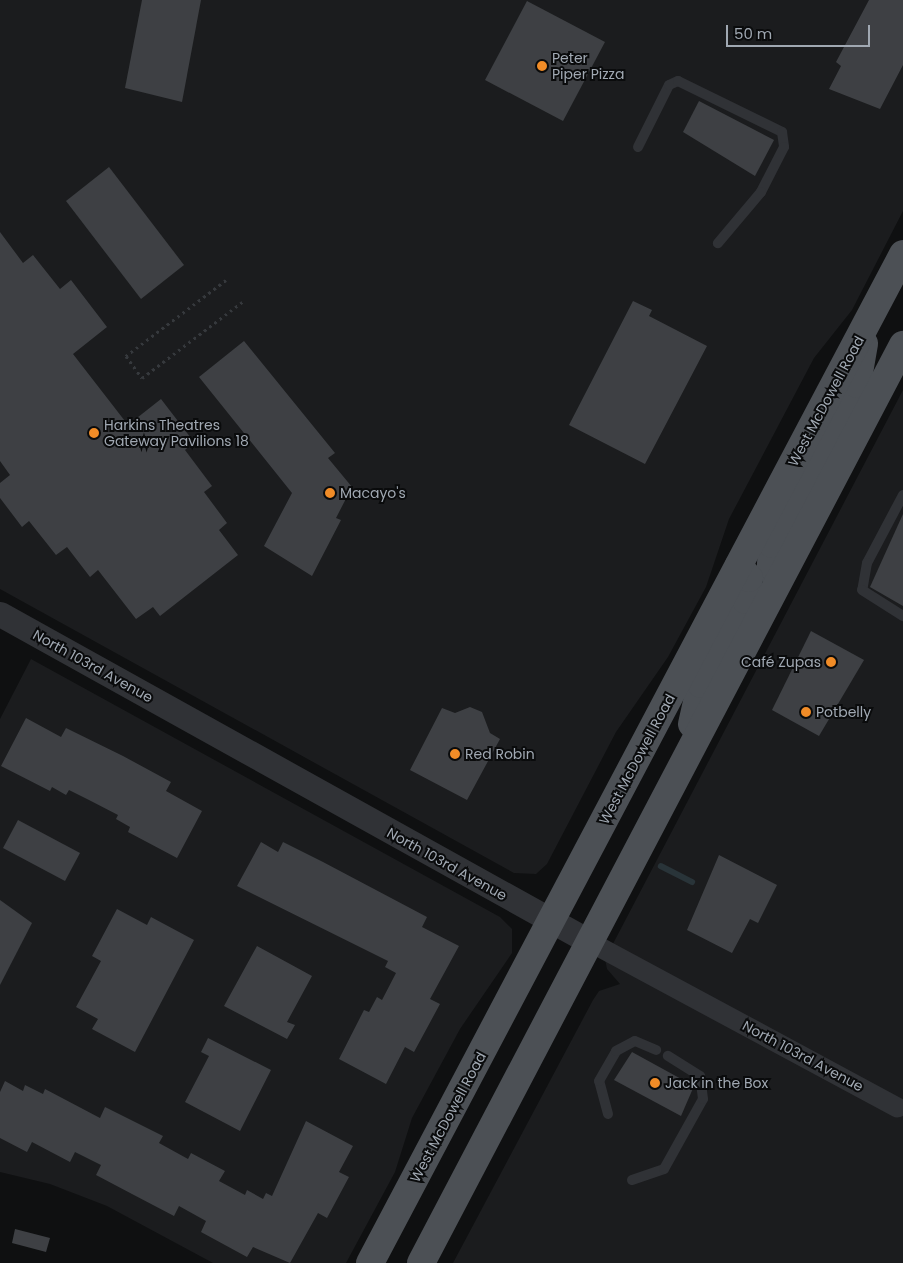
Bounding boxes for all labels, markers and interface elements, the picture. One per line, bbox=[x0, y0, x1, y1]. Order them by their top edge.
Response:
scale bar bbox=[728, 15, 872, 47]
text: 50 m bbox=[734, 23, 772, 44]
place label: Peter Piper Pizza bbox=[552, 50, 624, 82]
marker: Peter Piper Pizza bbox=[536, 60, 548, 72]
street label: West McDowell Road bbox=[785, 333, 867, 469]
place label: Harkins Theatres Gateway Pavilions 18 bbox=[104, 417, 249, 450]
marker: Harkins Theatres Gateway Pavilions 18 bbox=[88, 427, 100, 439]
place label: Macayo's bbox=[340, 485, 406, 501]
marker: Macayo's bbox=[324, 487, 336, 499]
street label: North 103rd Avenue bbox=[30, 626, 156, 706]
place label: Café Zupas bbox=[741, 654, 821, 670]
marker: Café Zupas bbox=[825, 656, 837, 668]
street label: West McDowell Road bbox=[596, 691, 678, 827]
place label: Potbelly bbox=[816, 704, 871, 720]
marker: Potbelly bbox=[800, 706, 812, 718]
place label: Red Robin bbox=[465, 746, 535, 762]
marker: Red Robin bbox=[449, 748, 461, 760]
street label: North 103rd Avenue bbox=[384, 824, 510, 904]
street label: North 103rd Avenue bbox=[740, 1017, 866, 1095]
street label: West McDowell Road bbox=[407, 1049, 489, 1185]
place label: Jack in the Box bbox=[665, 1075, 768, 1091]
marker: Jack in the Box bbox=[649, 1077, 661, 1089]

